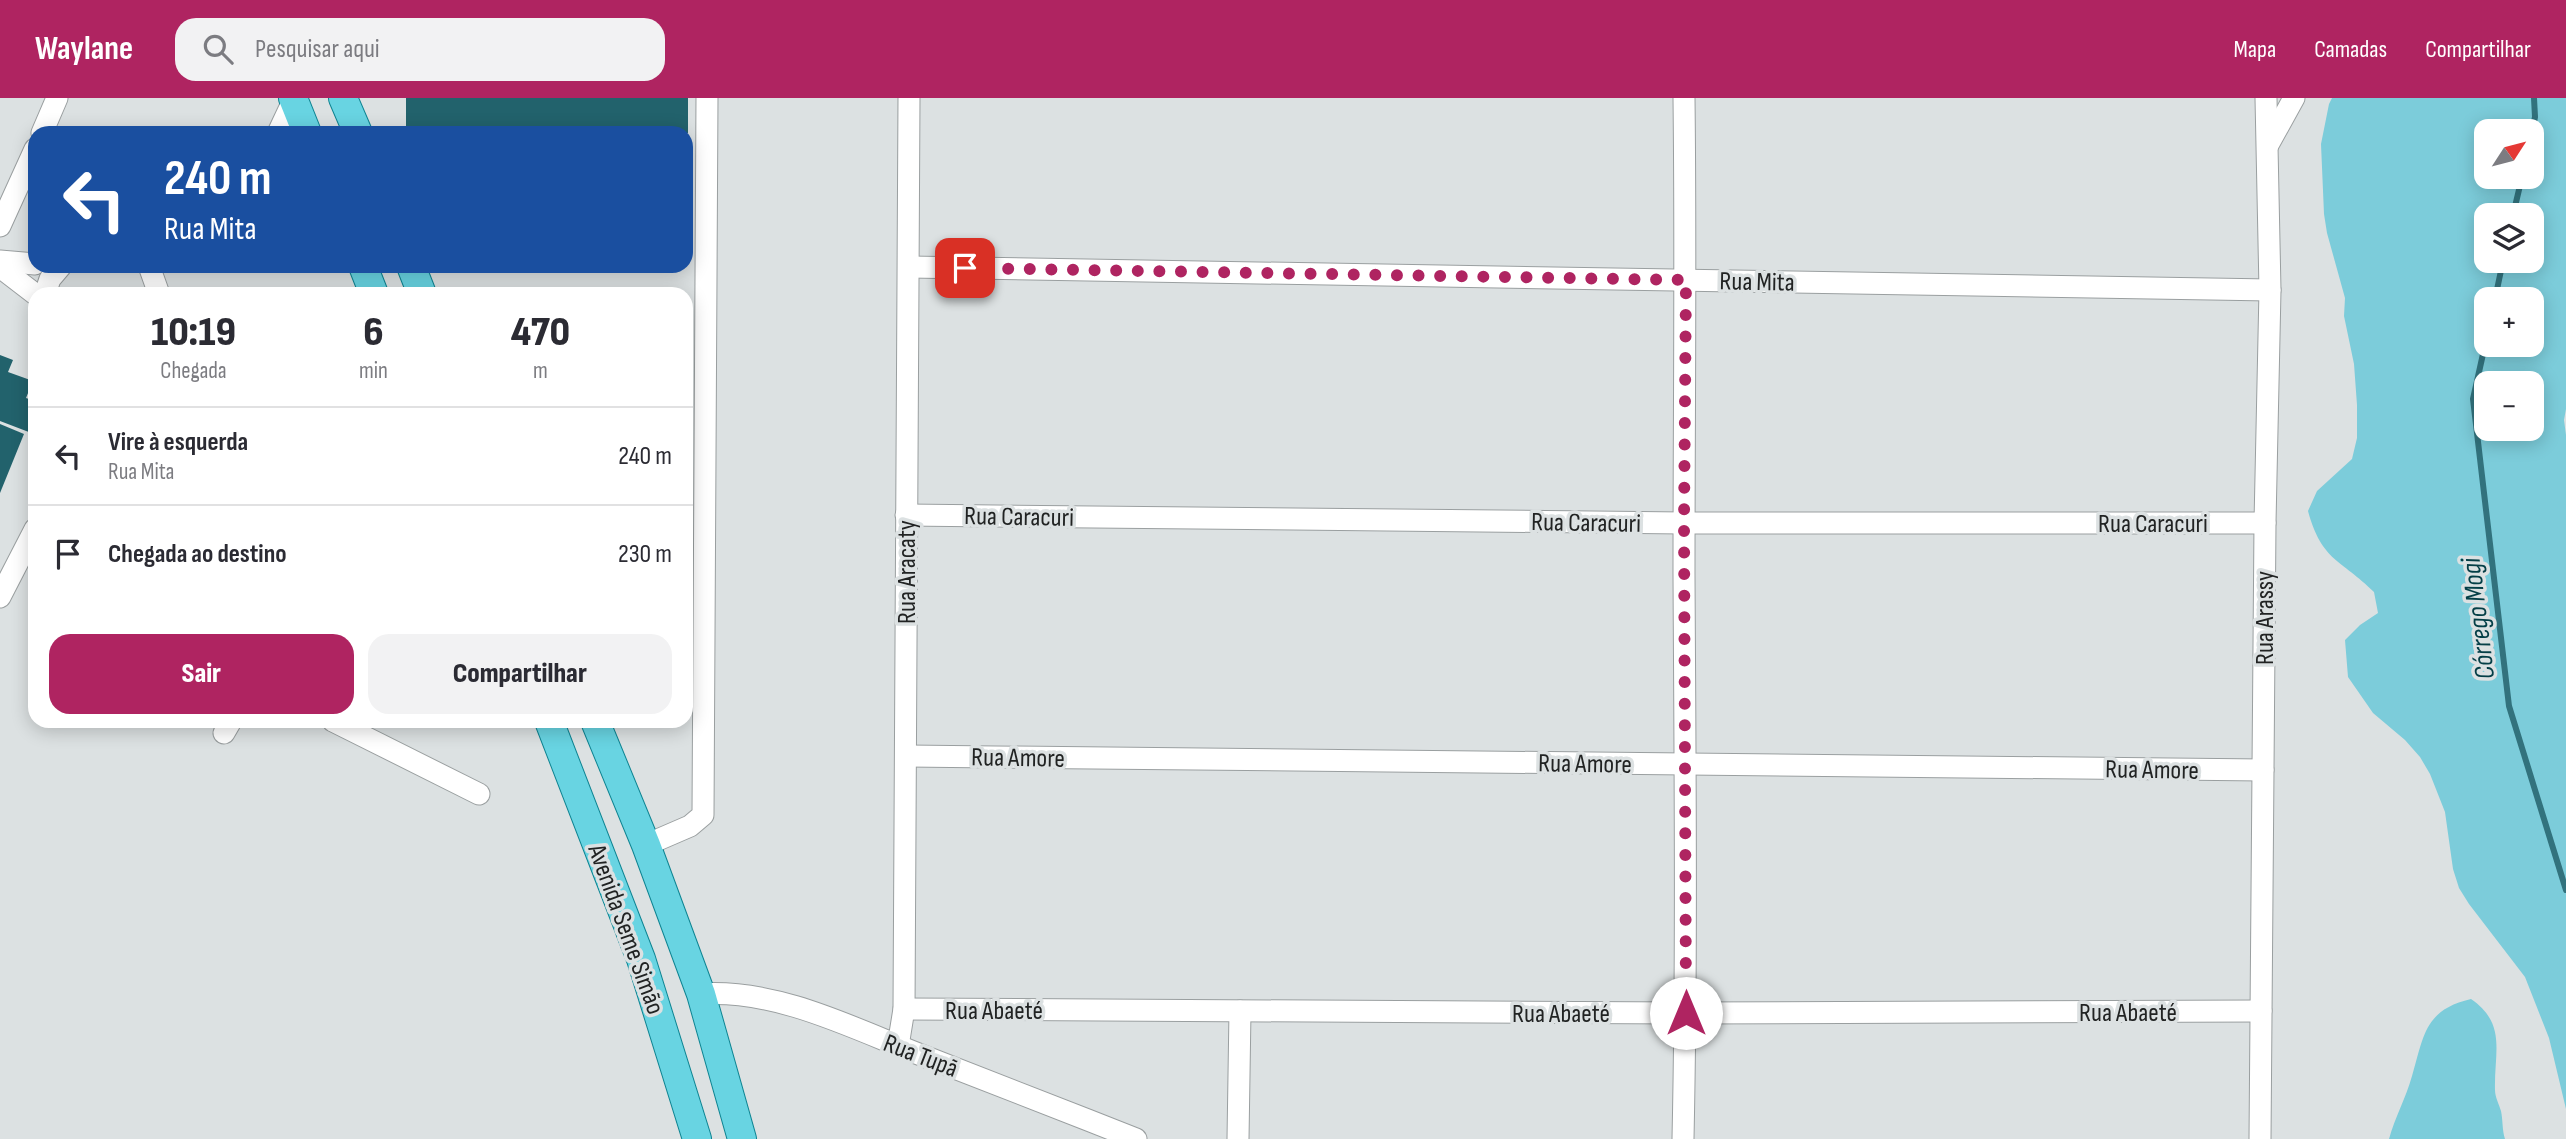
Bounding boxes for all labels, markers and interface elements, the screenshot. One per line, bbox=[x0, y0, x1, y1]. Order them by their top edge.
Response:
search box bbox=[175, 18, 665, 81]
text: Waylane bbox=[35, 29, 133, 69]
icon: search bbox=[199, 30, 237, 68]
text: Pesquisar aqui bbox=[255, 34, 380, 65]
text: Mapa bbox=[2234, 35, 2276, 64]
text: Camadas bbox=[2314, 35, 2387, 64]
text: Compartilhar bbox=[2425, 35, 2531, 64]
north arrow bbox=[2474, 119, 2544, 189]
map controls bbox=[2474, 119, 2544, 441]
text: 240 m bbox=[164, 150, 272, 209]
icon: left bbox=[49, 154, 140, 245]
button: layers bbox=[2474, 203, 2544, 273]
text: Rua Mita bbox=[164, 210, 256, 249]
pin bbox=[935, 238, 995, 298]
icon: arrive bbox=[946, 249, 984, 287]
street label: Rua Mita bbox=[1719, 266, 1795, 299]
button: + bbox=[2474, 287, 2544, 357]
text: 10:19 bbox=[151, 307, 236, 358]
text: 6 bbox=[363, 307, 384, 358]
text: 470 bbox=[511, 307, 570, 358]
text: Chegada bbox=[160, 357, 227, 385]
text: min bbox=[359, 357, 388, 385]
text: m bbox=[533, 357, 548, 385]
button: − bbox=[2474, 371, 2544, 441]
text: Vire à esquerda bbox=[108, 427, 248, 458]
icon: left bbox=[49, 437, 87, 475]
text: 240 m bbox=[618, 441, 672, 472]
text: Rua Mita bbox=[108, 458, 174, 486]
street label: Rua Caracuri bbox=[964, 501, 1074, 534]
street label: Rua Caracuri bbox=[1531, 507, 1641, 540]
street label: Rua Caracuri bbox=[2098, 509, 2208, 540]
street label: Rua Aracaty bbox=[892, 520, 923, 624]
icon: arrive bbox=[49, 535, 87, 573]
text: Chegada ao destino bbox=[108, 539, 287, 570]
text: 230 m bbox=[618, 539, 672, 570]
water label: Córrego Mogi bbox=[2455, 555, 2502, 681]
street label: Rua Arassy bbox=[2250, 571, 2281, 665]
button: Sair bbox=[49, 634, 354, 714]
button: Compartilhar bbox=[368, 634, 672, 714]
street label: Rua Amore bbox=[971, 742, 1065, 775]
street label: Rua Amore bbox=[1538, 748, 1632, 781]
street label: Rua Amore bbox=[2105, 754, 2199, 787]
street label: Avenida Seme Simão bbox=[580, 839, 671, 1019]
position arrow bbox=[1649, 976, 1723, 1050]
street label: Rua Abaeté bbox=[945, 996, 1043, 1027]
street label: Rua Abaeté bbox=[2079, 998, 2177, 1029]
street label: Rua Abaeté bbox=[1512, 999, 1610, 1030]
street label: Rua Tupã bbox=[879, 1028, 962, 1085]

